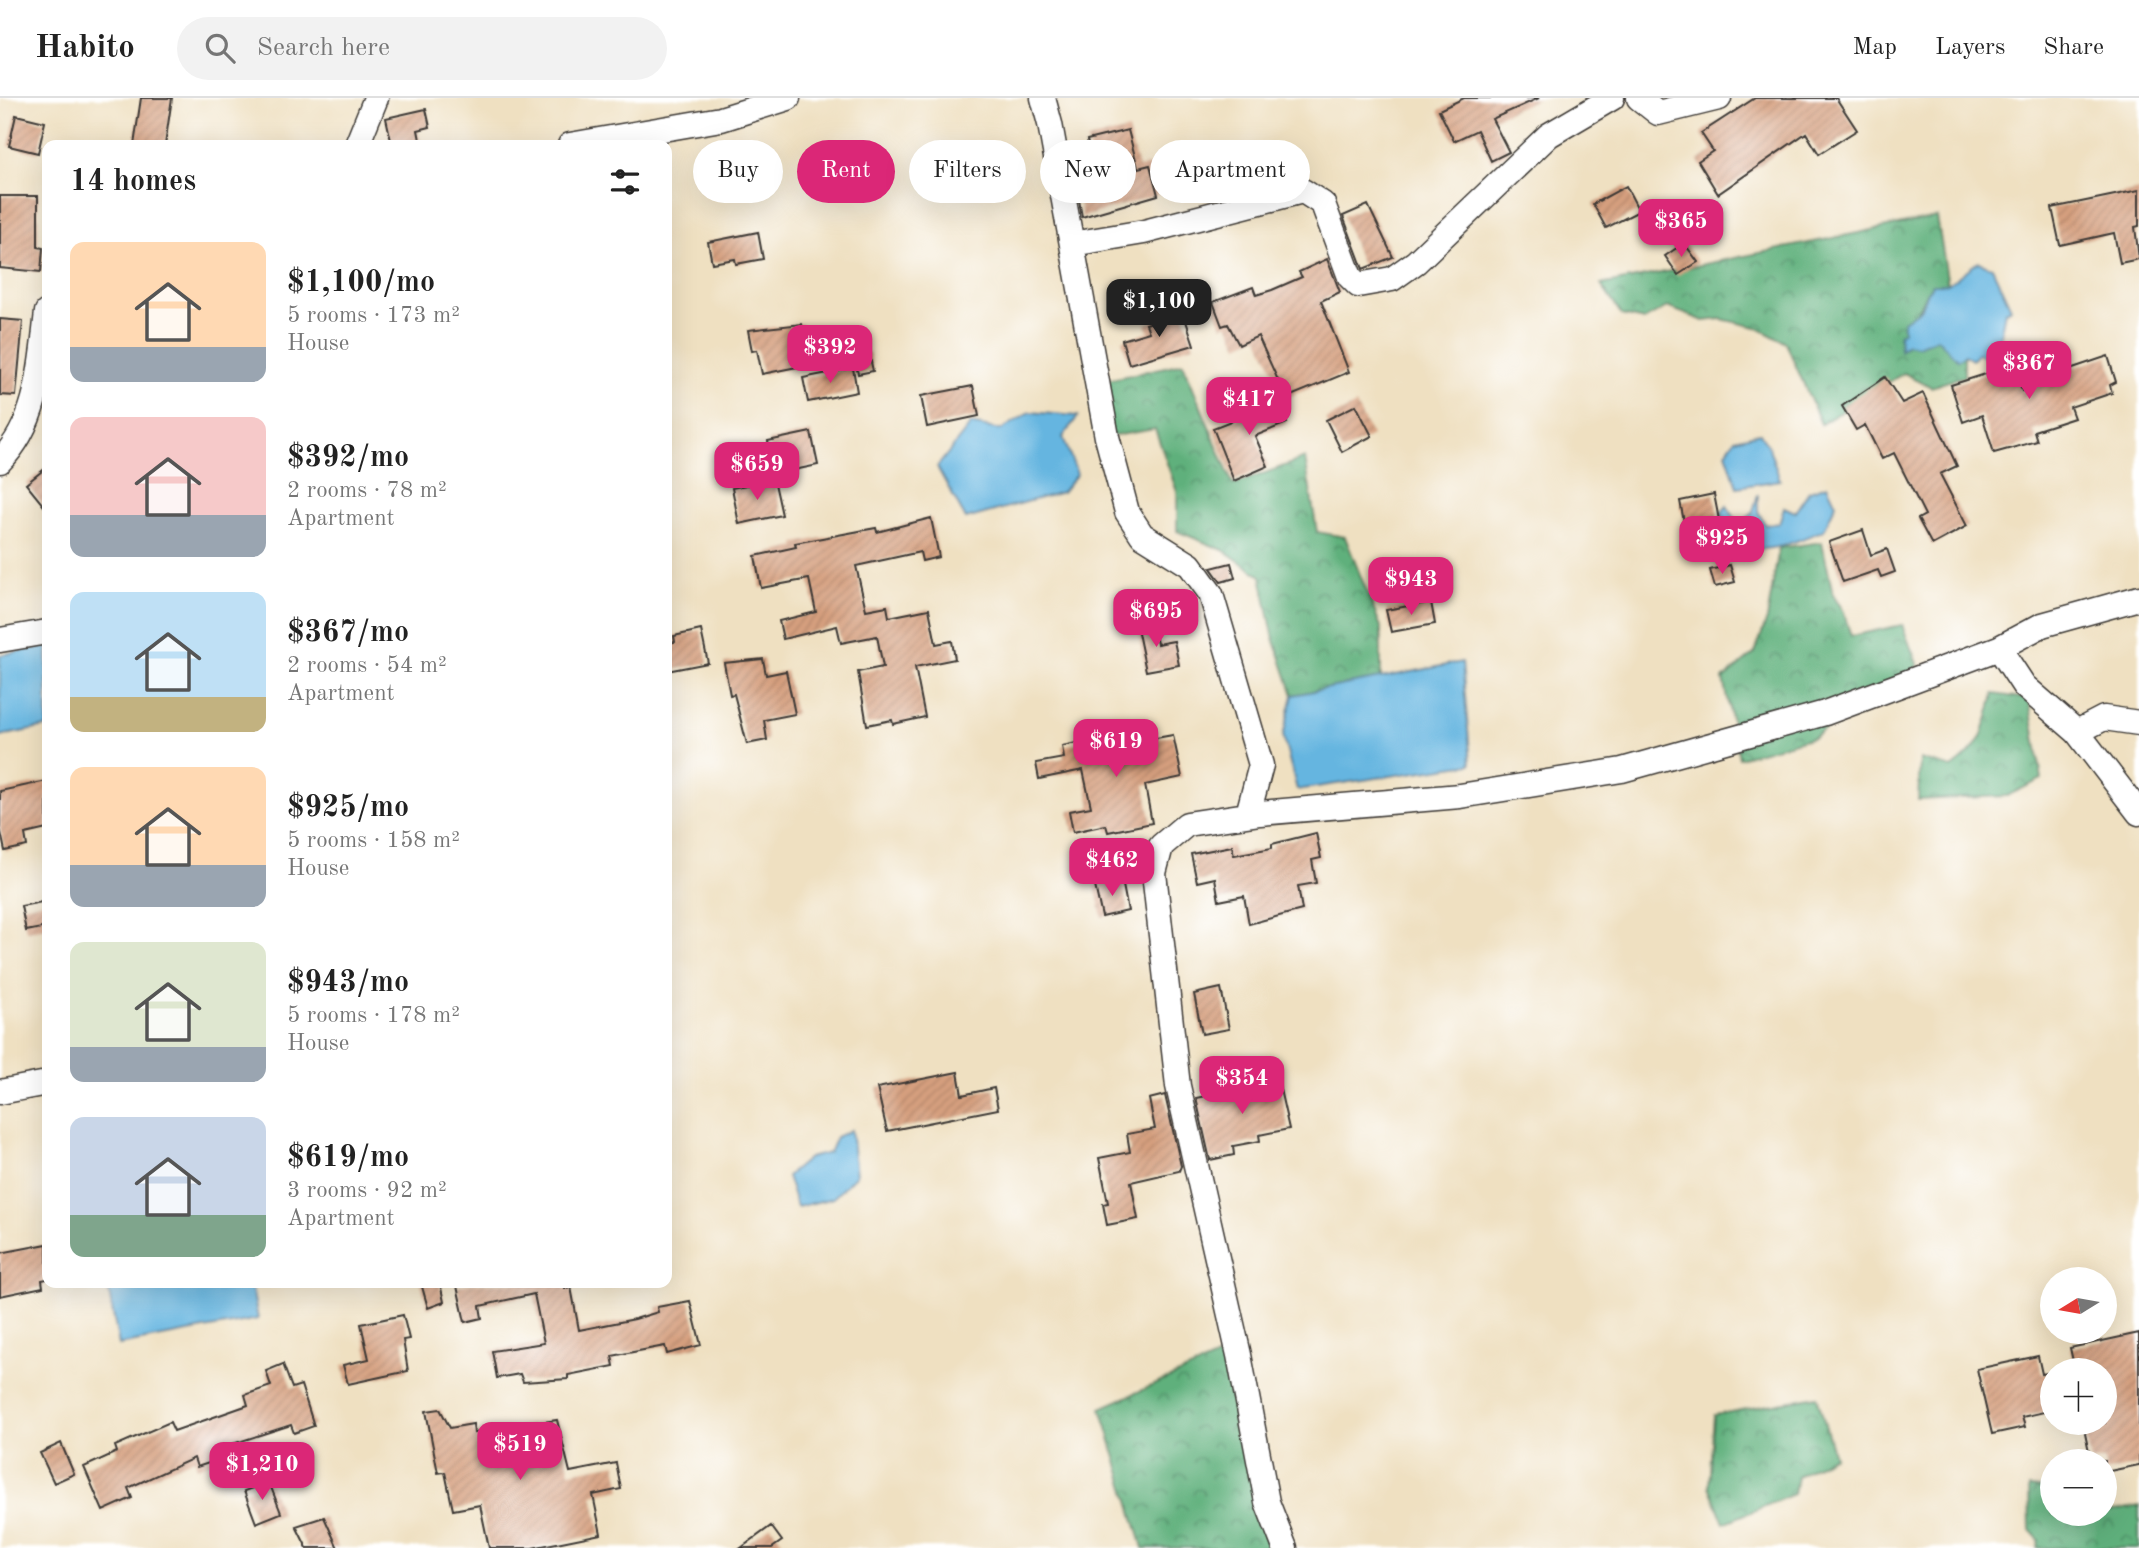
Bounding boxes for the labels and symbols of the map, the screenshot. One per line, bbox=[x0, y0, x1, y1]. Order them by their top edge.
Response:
pin: $365 bbox=[1640, 200, 1722, 259]
pin: $1,100 bbox=[1102, 280, 1216, 339]
pin: $392 bbox=[789, 326, 871, 385]
pin: $367 bbox=[1988, 342, 2070, 401]
pin: $417 bbox=[1208, 378, 1290, 437]
pin: $659 bbox=[716, 442, 798, 502]
pin: $925 bbox=[1681, 517, 1763, 576]
pin: $943 bbox=[1370, 558, 1452, 617]
pin: $695 bbox=[1115, 589, 1197, 649]
pin: $619 bbox=[1075, 720, 1157, 779]
pin: $462 bbox=[1071, 838, 1153, 898]
pin: $354 bbox=[1201, 1056, 1283, 1116]
north arrow bbox=[2040, 1267, 2118, 1344]
pin: $519 bbox=[479, 1422, 561, 1482]
pin: $1,210 bbox=[205, 1442, 319, 1502]

